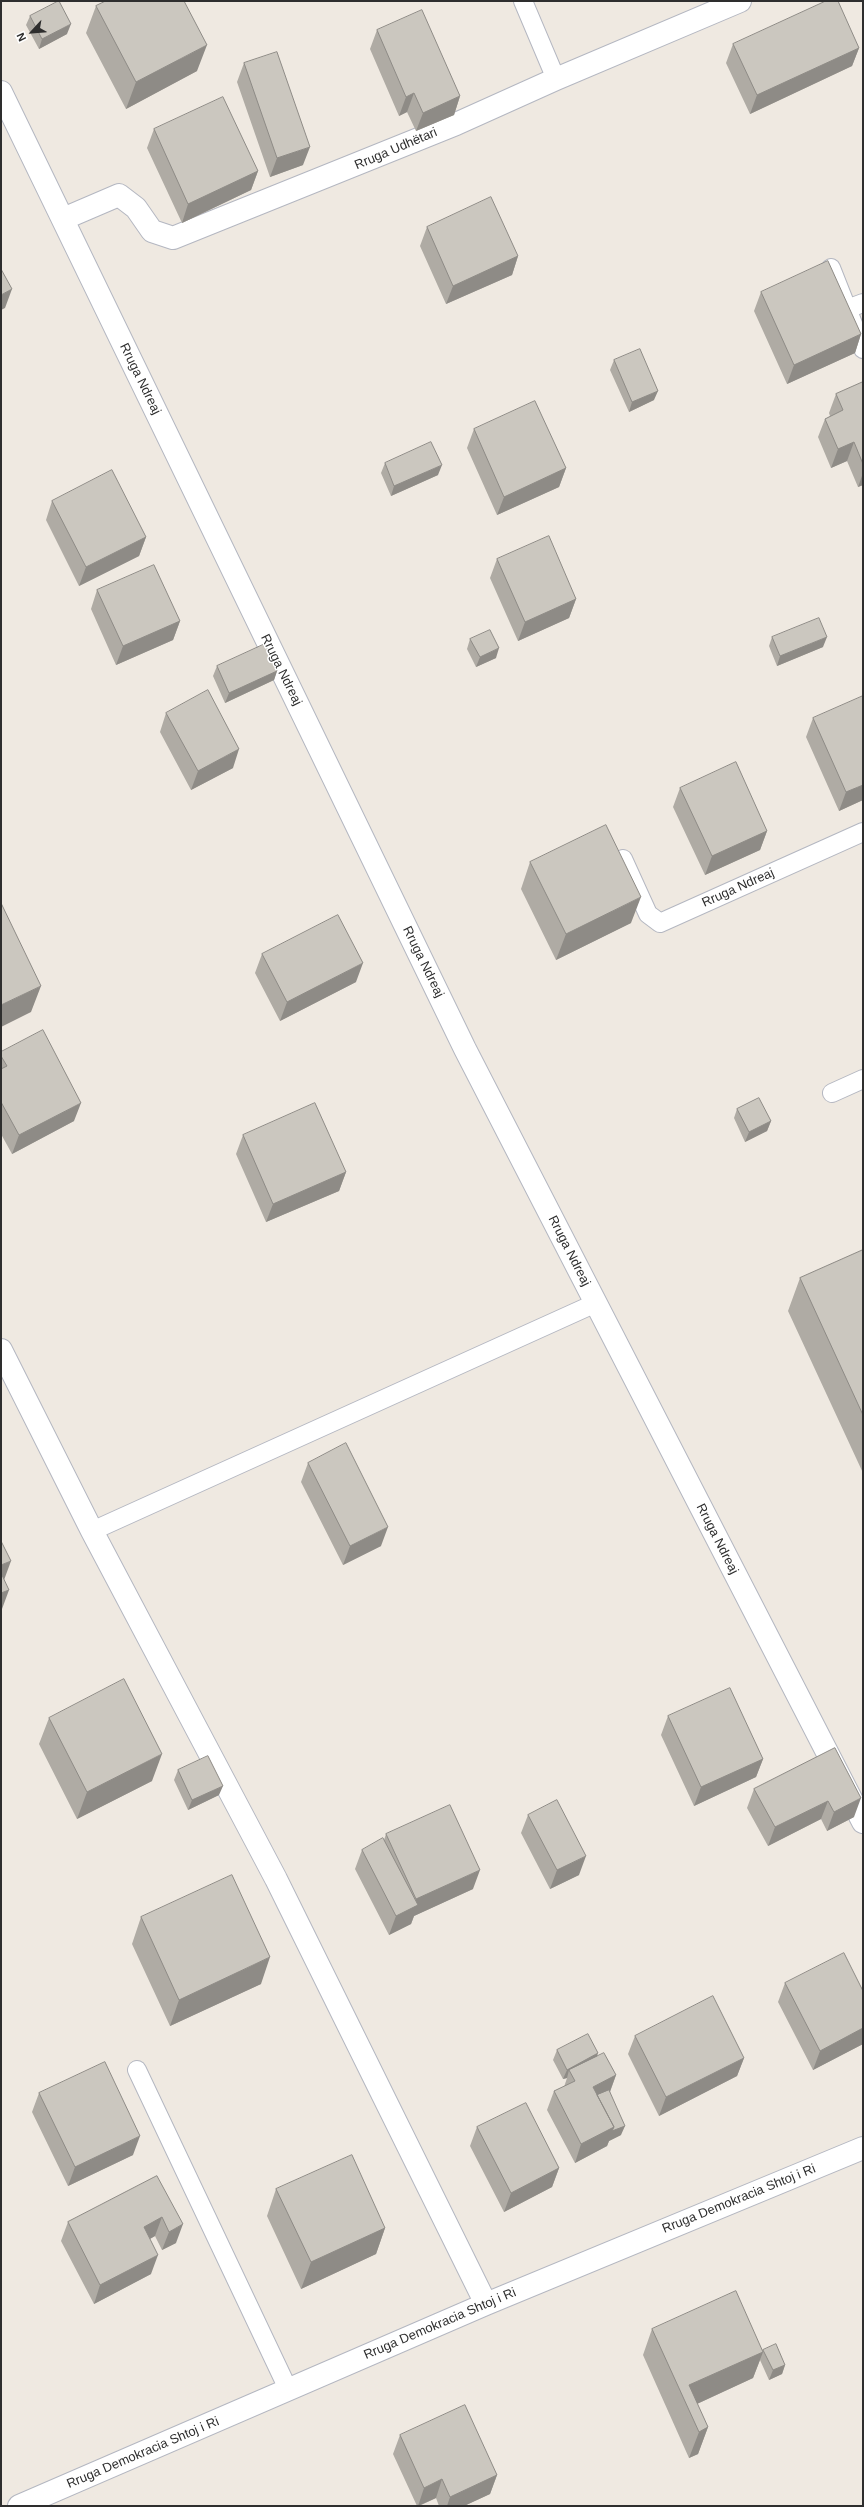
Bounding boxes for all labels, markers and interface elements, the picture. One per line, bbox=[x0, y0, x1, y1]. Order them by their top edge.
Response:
north arrow bbox=[12, 12, 52, 52]
text: N bbox=[14, 31, 28, 43]
street label: Rruga Udhëtari bbox=[352, 125, 440, 173]
street label: Rruga Ndreaj bbox=[116, 341, 164, 417]
street label: Rruga Ndreaj bbox=[257, 632, 305, 708]
street label: Rruga Ndreaj bbox=[700, 865, 776, 911]
street label: Rruga Ndreaj bbox=[399, 924, 447, 1000]
street label: Rruga Ndreaj bbox=[545, 1213, 593, 1289]
street label: Rruga Ndreaj bbox=[693, 1501, 741, 1577]
street label: Rruga Demokracia Shtoj i Ri bbox=[660, 2161, 818, 2237]
street label: Rruga Demokracia Shtoj i Ri bbox=[361, 2285, 519, 2363]
street label: Rruga Demokracia Shtoj i Ri bbox=[64, 2414, 222, 2492]

